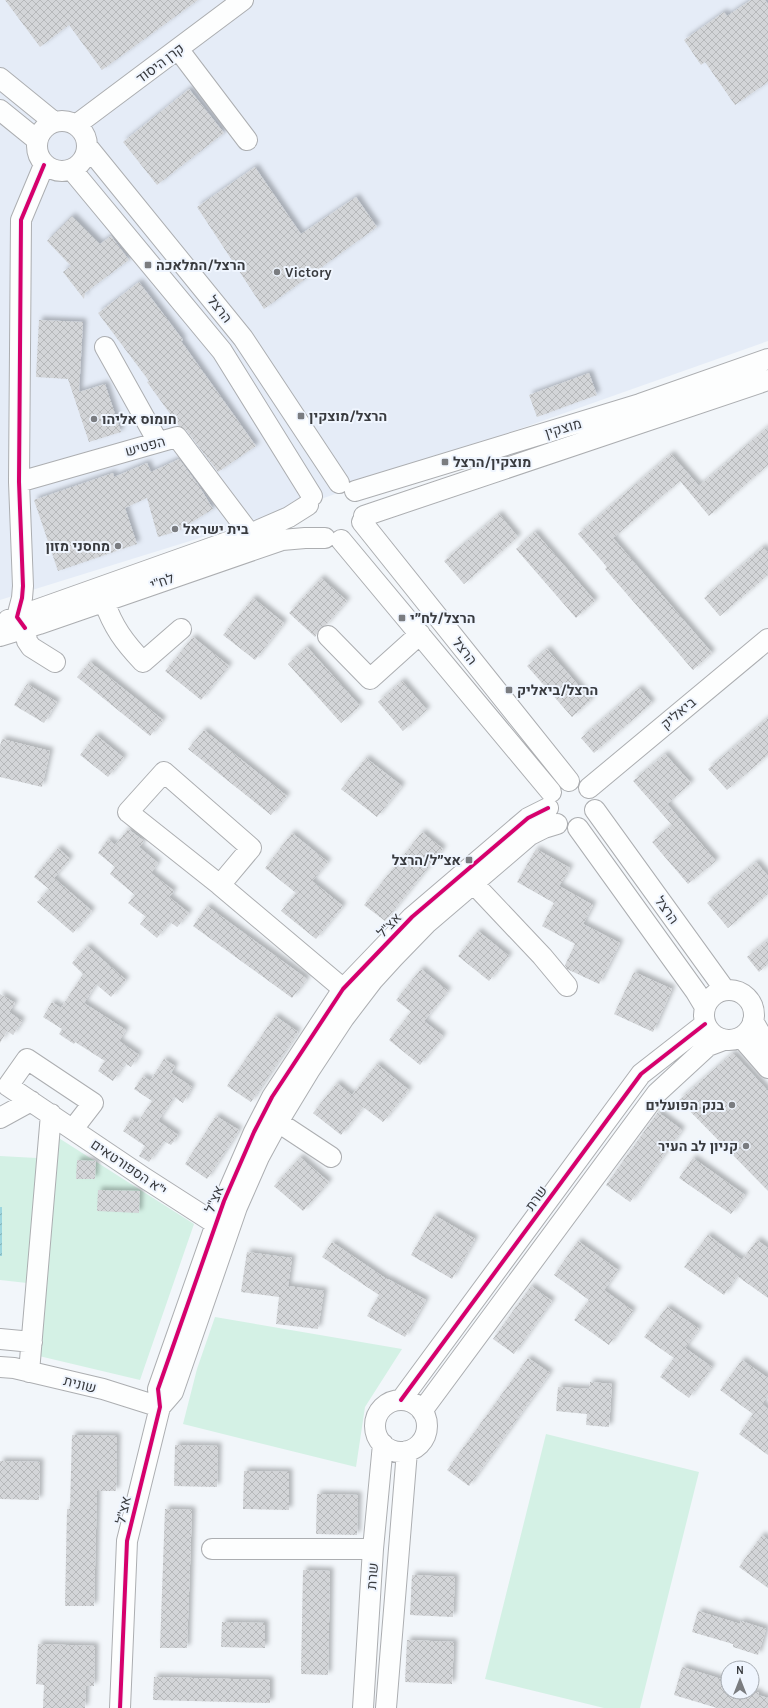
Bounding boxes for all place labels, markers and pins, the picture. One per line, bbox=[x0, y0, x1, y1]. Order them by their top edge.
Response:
place label: הרצל/המלאכה bbox=[156, 257, 245, 274]
marker: הרצל/המלאכה bbox=[143, 260, 153, 270]
place label: Victory bbox=[285, 264, 331, 281]
marker: Victory bbox=[272, 267, 282, 277]
place label: הרצל/מוצקין bbox=[309, 408, 387, 425]
place label: חומוס אליהו bbox=[102, 411, 176, 428]
marker: הרצל/מוצקין bbox=[296, 411, 306, 421]
marker: חומוס אליהו bbox=[89, 414, 99, 424]
place label: מוצקין/הרצל bbox=[453, 454, 531, 471]
marker: מוצקין/הרצל bbox=[440, 457, 450, 467]
place label: בית ישראל bbox=[183, 521, 249, 538]
marker: בית ישראל bbox=[170, 524, 180, 534]
place label: מחסני מזון bbox=[45, 538, 110, 555]
marker: מחסני מזון bbox=[113, 541, 123, 551]
place label: הרצל/לח״י bbox=[410, 610, 475, 627]
marker: הרצל/לח״י bbox=[397, 613, 407, 623]
place label: הרצל/ביאליק bbox=[517, 682, 598, 699]
marker: הרצל/ביאליק bbox=[504, 685, 514, 695]
place label: אצ״ל/הרצל bbox=[392, 852, 461, 869]
marker: אצ״ל/הרצל bbox=[464, 855, 474, 865]
place label: בנק הפועלים bbox=[646, 1097, 724, 1114]
marker: בנק הפועלים bbox=[727, 1100, 737, 1110]
place label: קניון לב העיר bbox=[658, 1138, 738, 1155]
marker: קניון לב העיר bbox=[741, 1141, 751, 1151]

